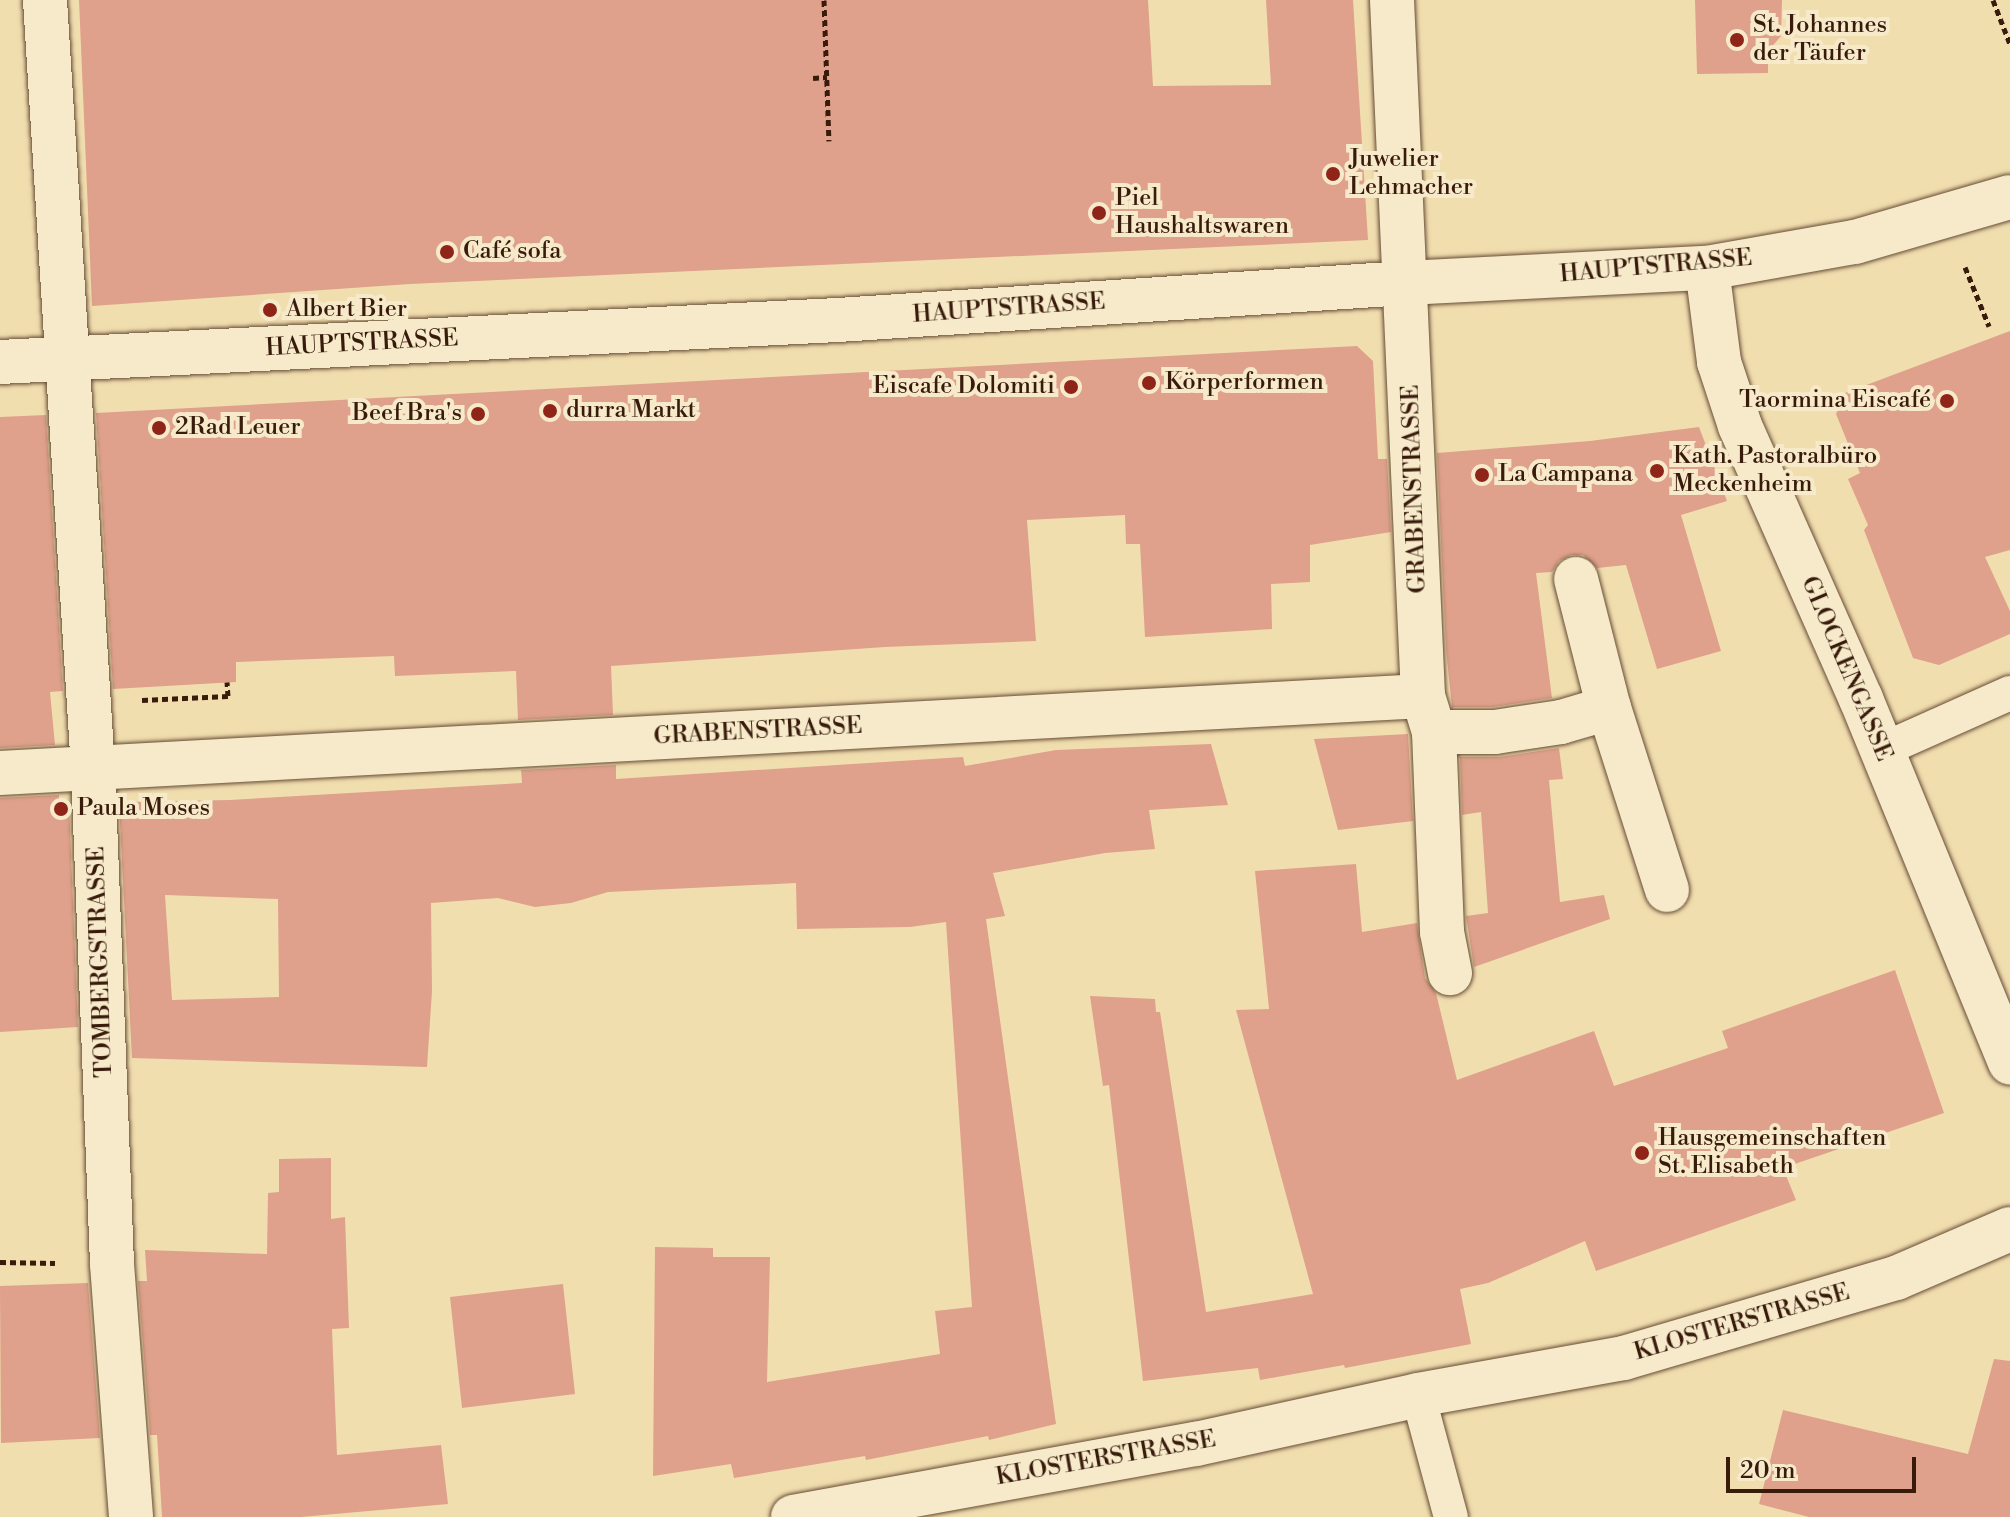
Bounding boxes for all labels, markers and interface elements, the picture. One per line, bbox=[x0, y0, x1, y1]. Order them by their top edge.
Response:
place label: St. Johannes der Täufer bbox=[1753, 12, 1887, 68]
marker: St. Johannes der Täufer bbox=[1728, 31, 1746, 49]
place label: Juwelier Lehmacher bbox=[1349, 146, 1473, 202]
marker: Juwelier Lehmacher bbox=[1324, 165, 1342, 183]
place label: Piel Haushaltswaren bbox=[1115, 185, 1289, 241]
marker: Piel Haushaltswaren bbox=[1090, 204, 1108, 222]
place label: Café sofa bbox=[463, 238, 561, 266]
marker: Café sofa bbox=[438, 243, 456, 261]
street label: HAUPTSTRASSE bbox=[1558, 244, 1754, 290]
street label: HAUPTSTRASSE bbox=[912, 288, 1106, 330]
place label: Albert Bier bbox=[286, 296, 407, 324]
marker: Albert Bier bbox=[261, 301, 279, 319]
street label: HAUPTSTRASSE bbox=[265, 325, 459, 363]
place label: Körperformen bbox=[1165, 369, 1324, 397]
place label: Eiscafe Dolomiti bbox=[873, 373, 1055, 401]
marker: Körperformen bbox=[1140, 374, 1158, 392]
marker: Eiscafe Dolomiti bbox=[1062, 378, 1080, 396]
street label: GRABENSTRASSE bbox=[1397, 384, 1433, 594]
place label: Taormina Eiscafé bbox=[1739, 387, 1931, 415]
marker: Taormina Eiscafé bbox=[1938, 392, 1956, 410]
place label: durra Markt bbox=[566, 397, 696, 425]
place label: Beef Bra's bbox=[352, 400, 462, 428]
marker: durra Markt bbox=[541, 402, 559, 420]
marker: Beef Bra's bbox=[469, 405, 487, 423]
place label: 2Rad Leuer bbox=[175, 414, 301, 442]
marker: 2Rad Leuer bbox=[150, 419, 168, 437]
place label: Kath. Pastoralbüro Meckenheim bbox=[1673, 443, 1877, 499]
place label: La Campana bbox=[1498, 461, 1633, 489]
marker: Kath. Pastoralbüro Meckenheim bbox=[1648, 462, 1666, 480]
marker: La Campana bbox=[1473, 466, 1491, 484]
street label: GLOCKENGASSE bbox=[1794, 572, 1898, 766]
street label: GRABENSTRASSE bbox=[653, 712, 863, 752]
place label: Paula Moses bbox=[77, 795, 210, 823]
marker: Paula Moses bbox=[52, 800, 70, 818]
street label: TOMBERGSTRASSE bbox=[83, 846, 119, 1078]
place label: Hausgemeinschaften St. Elisabeth bbox=[1658, 1125, 1886, 1181]
marker: Hausgemeinschaften St. Elisabeth bbox=[1633, 1144, 1651, 1162]
street label: KLOSTERSTRASSE bbox=[1631, 1278, 1853, 1368]
street label: KLOSTERSTRASSE bbox=[994, 1425, 1218, 1493]
scale bar bbox=[1730, 1441, 1920, 1491]
text: 20 m bbox=[1740, 1456, 1796, 1486]

